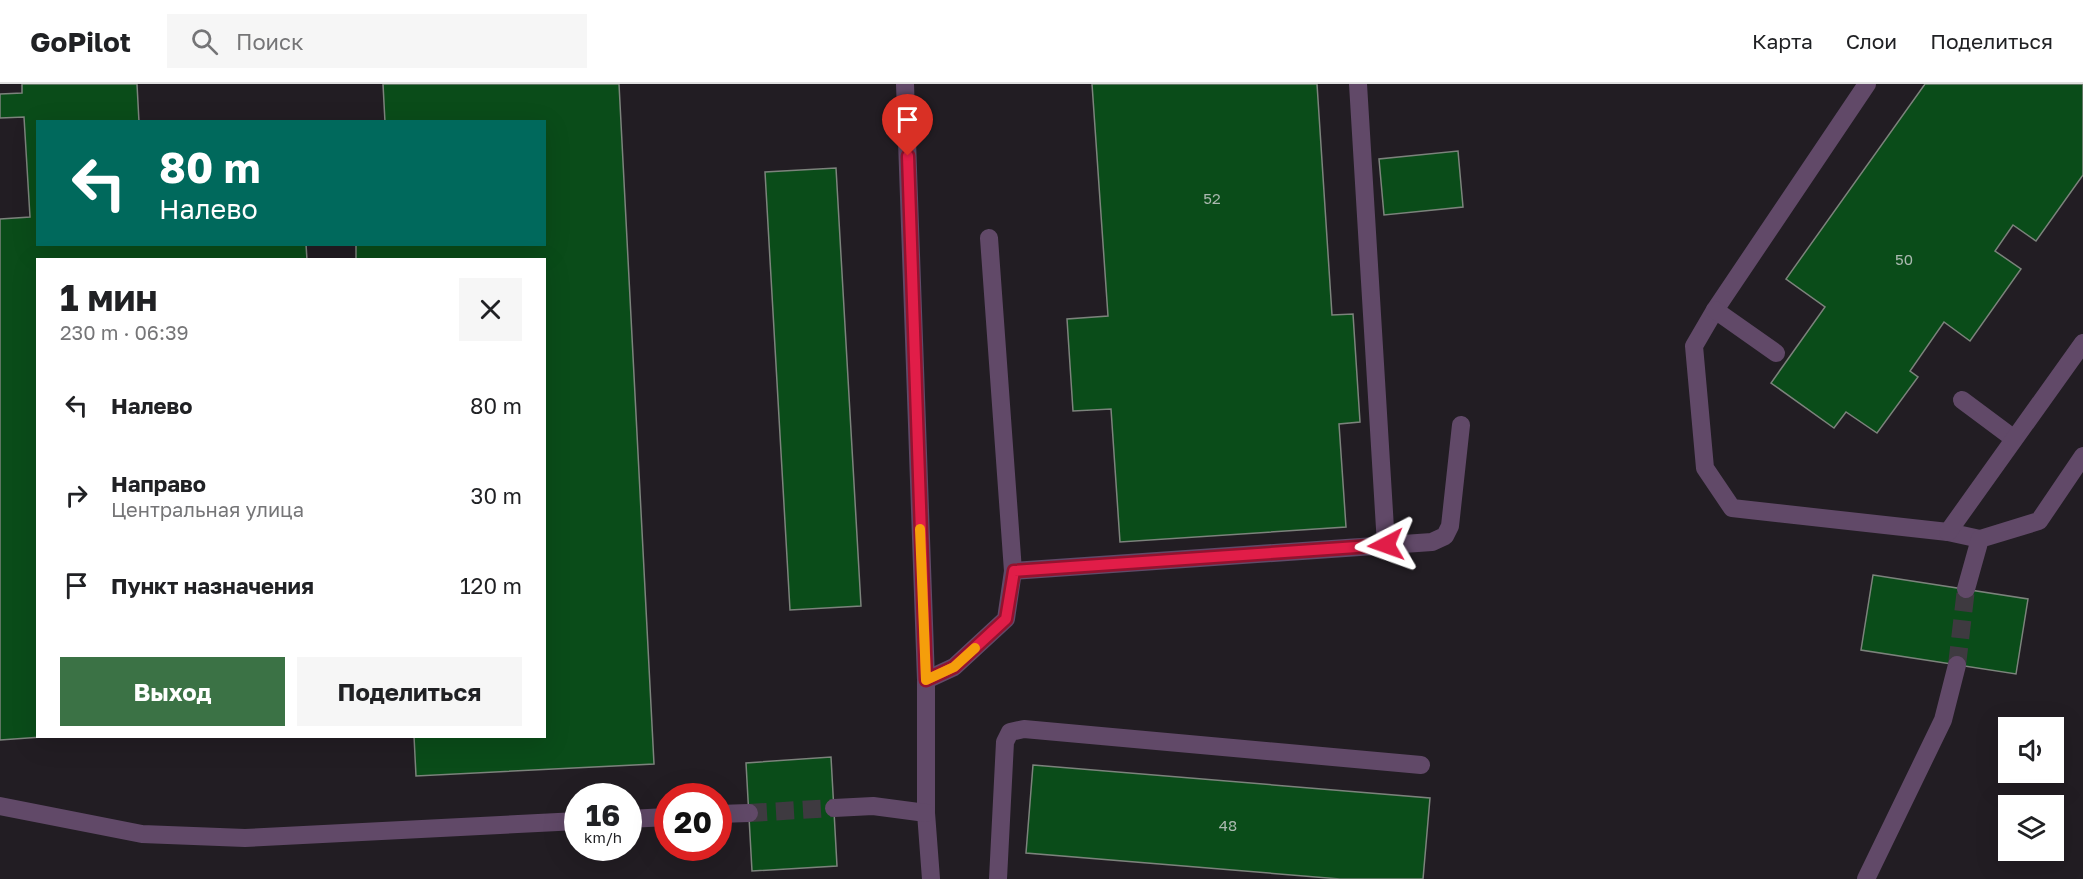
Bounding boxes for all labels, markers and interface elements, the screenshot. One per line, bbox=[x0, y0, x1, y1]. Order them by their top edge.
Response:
search box bbox=[167, 14, 587, 68]
text: GoPilot bbox=[30, 25, 131, 58]
icon: search bbox=[188, 25, 221, 58]
text: Поиск bbox=[236, 28, 304, 55]
text: Карта bbox=[1752, 28, 1813, 54]
text: Слои bbox=[1846, 28, 1897, 54]
text: Поделиться bbox=[1930, 28, 2053, 54]
pin bbox=[882, 94, 933, 156]
icon: arrive bbox=[891, 103, 924, 136]
text: 80 m bbox=[159, 142, 260, 192]
icon: left bbox=[60, 144, 138, 222]
house number: 52 bbox=[1203, 189, 1221, 207]
text: Налево bbox=[159, 193, 258, 225]
house number: 50 bbox=[1895, 250, 1913, 268]
text: 1 мин bbox=[60, 276, 157, 319]
button: close bbox=[459, 278, 522, 341]
text: 230 m · 06:39 bbox=[60, 320, 189, 344]
icon: left bbox=[60, 389, 93, 422]
text: Налево bbox=[111, 392, 193, 419]
text: 80 m bbox=[470, 392, 522, 419]
text: Направо bbox=[111, 470, 206, 497]
icon: right bbox=[60, 479, 93, 512]
text: 30 m bbox=[471, 482, 522, 509]
text: Центральная улица bbox=[111, 497, 304, 521]
position arrow bbox=[1354, 513, 1418, 577]
icon: arrive bbox=[60, 569, 93, 602]
text: Пункт назначения bbox=[111, 572, 314, 599]
text: 120 m bbox=[460, 572, 522, 599]
button: Выход bbox=[60, 657, 285, 726]
button: Поделиться bbox=[297, 657, 522, 726]
map controls bbox=[1998, 717, 2064, 861]
button: sound bbox=[1998, 717, 2064, 783]
speed limit sign: 20 bbox=[654, 783, 732, 861]
button: layers bbox=[1998, 795, 2064, 861]
text: 16 bbox=[586, 797, 620, 833]
house number: 48 bbox=[1219, 816, 1237, 834]
text: km/h bbox=[584, 828, 622, 846]

